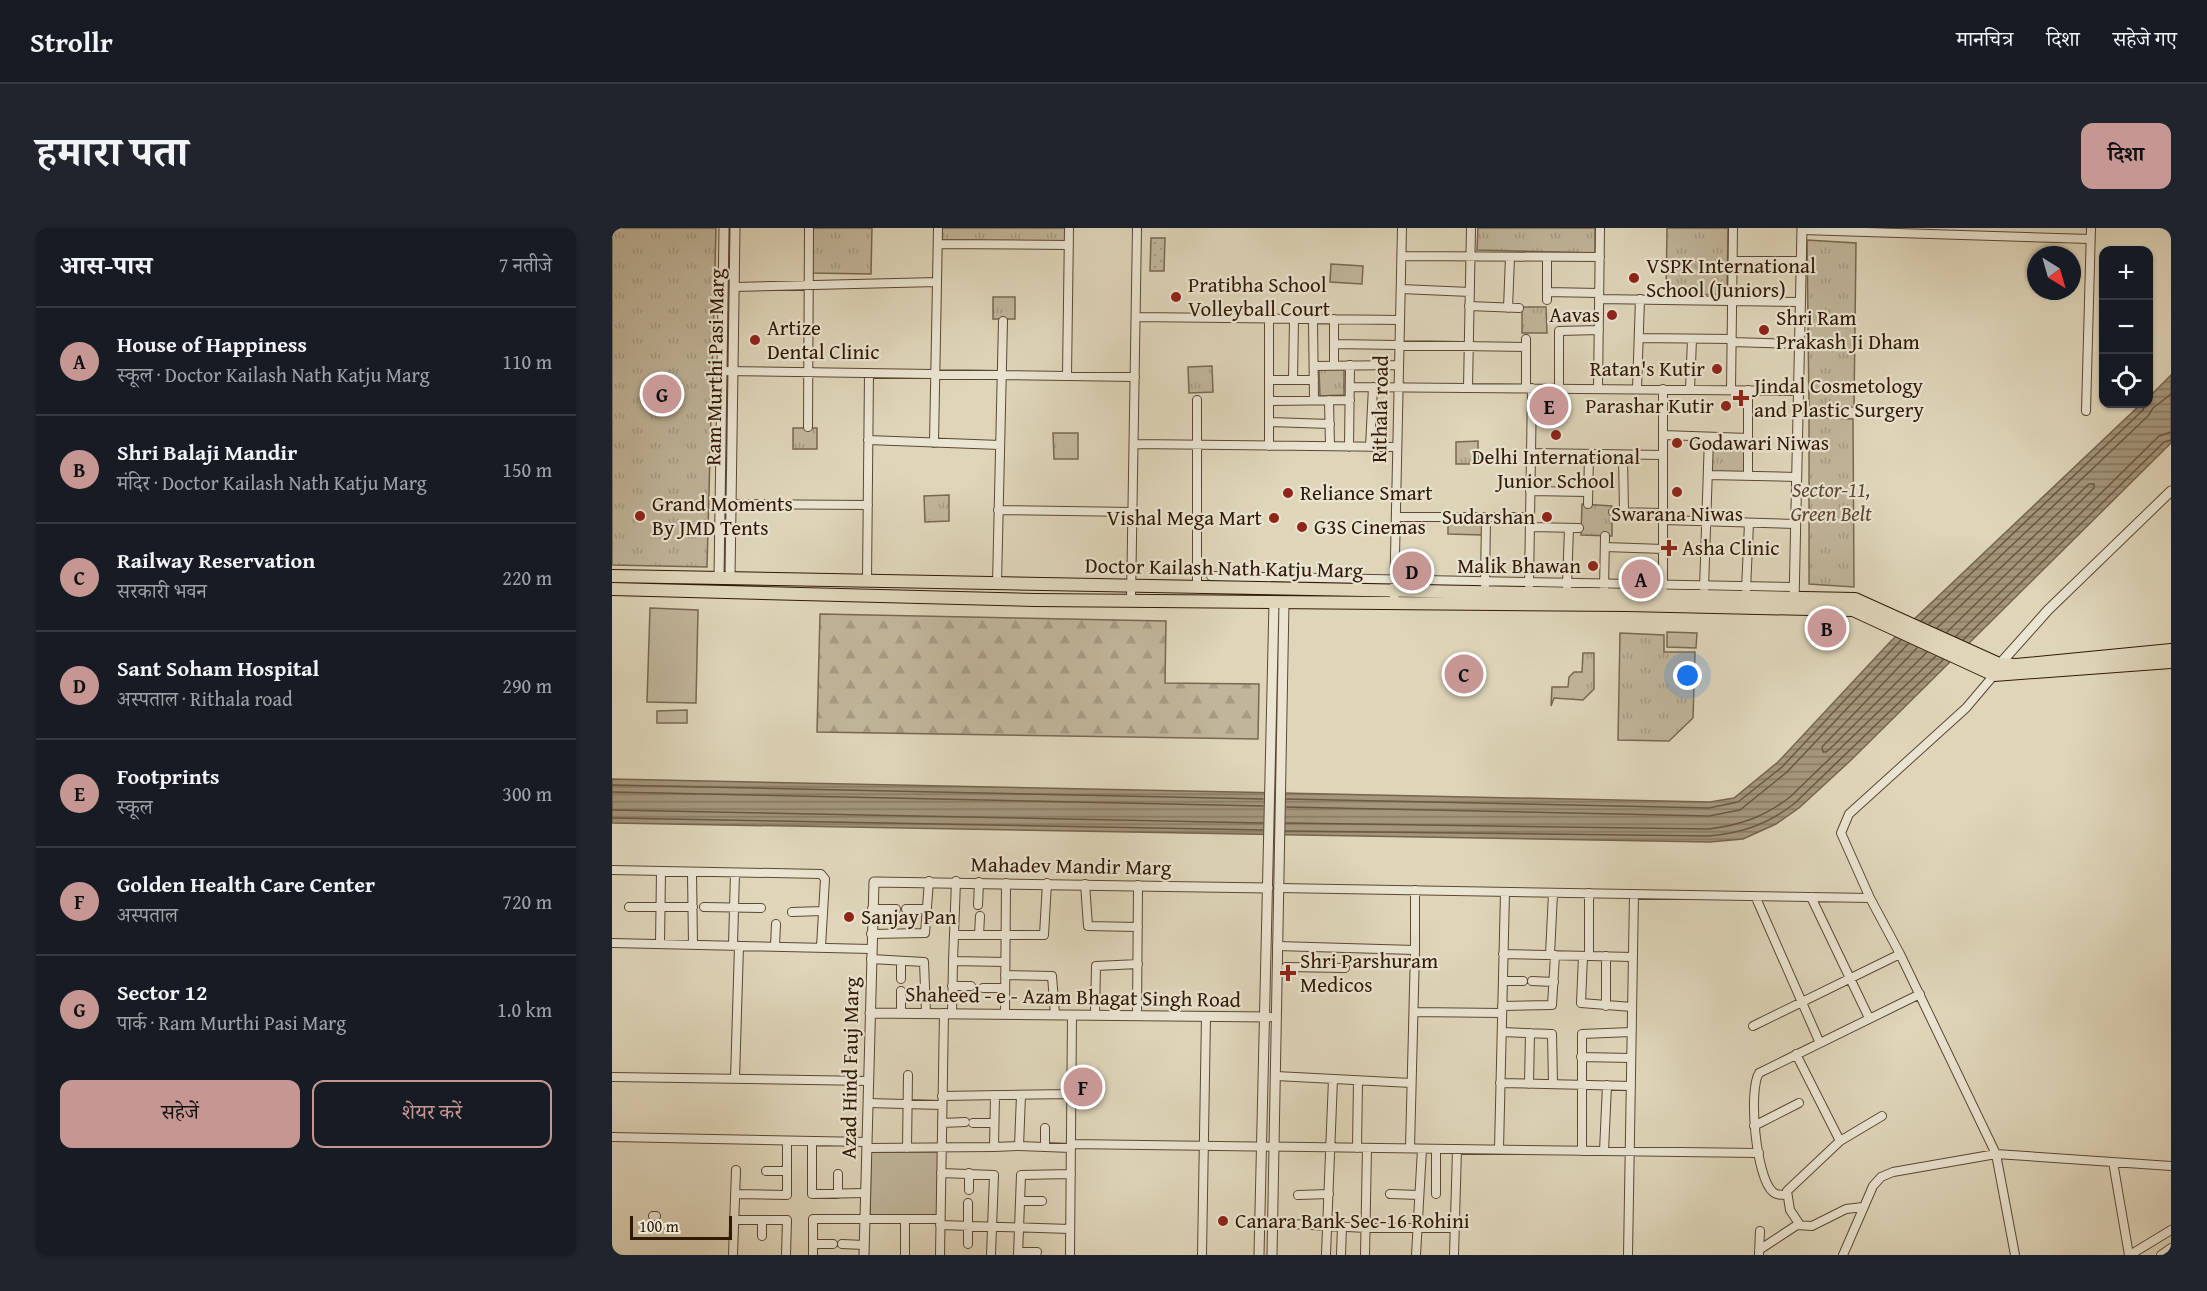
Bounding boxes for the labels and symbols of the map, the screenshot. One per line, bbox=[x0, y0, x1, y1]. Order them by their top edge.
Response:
north arrow bbox=[2027, 246, 2081, 300]
place label: VSPK International School (Juniors) bbox=[1646, 250, 1816, 305]
street label: Ram Murthi Pasi Marg bbox=[697, 268, 732, 466]
place label: Pratibha School Volleyball Court bbox=[1188, 269, 1331, 324]
marker: VSPK International School (Juniors) bbox=[1627, 271, 1641, 285]
marker: Pratibha School Volleyball Court bbox=[1169, 290, 1183, 304]
place label: Aavas bbox=[1549, 299, 1600, 330]
place label: Shri Ram Prakash Ji Dham bbox=[1776, 302, 1920, 357]
marker: Aavas bbox=[1605, 308, 1619, 322]
place label: Artize Dental Clinic bbox=[767, 312, 879, 367]
marker: Shri Ram Prakash Ji Dham bbox=[1757, 323, 1771, 337]
marker: Artize Dental Clinic bbox=[748, 333, 762, 347]
place label: Ratan's Kutir bbox=[1590, 353, 1705, 384]
street label: Rithala road bbox=[1363, 354, 1396, 463]
marker: Ratan's Kutir bbox=[1710, 362, 1724, 376]
place label: Jindal Cosmetology and Plastic Surgery bbox=[1751, 370, 1924, 425]
pin: G bbox=[643, 372, 682, 416]
pin: E bbox=[1530, 384, 1568, 429]
marker: Jindal Cosmetology and Plastic Surgery bbox=[1732, 389, 1750, 407]
place label: Parashar Kutir bbox=[1585, 390, 1714, 421]
marker: Parashar Kutir bbox=[1719, 399, 1733, 413]
place label: Godawari Niwas bbox=[1689, 427, 1829, 458]
marker: Delhi International Junior School bbox=[1549, 428, 1563, 442]
marker: Godawari Niwas bbox=[1670, 436, 1684, 450]
place label: Delhi International Junior School bbox=[1472, 441, 1640, 496]
park label: Sector-11, Green Belt bbox=[1790, 474, 1872, 529]
place label: Reliance Smart bbox=[1300, 477, 1433, 508]
marker: Swarana Niwas bbox=[1670, 485, 1684, 499]
marker: Reliance Smart bbox=[1281, 486, 1295, 500]
place label: Grand Moments By JMD Tents bbox=[652, 488, 793, 543]
place label: Swarana Niwas bbox=[1611, 498, 1743, 529]
place label: Sudarshan bbox=[1442, 501, 1535, 532]
place label: Vishal Mega Mart bbox=[1106, 502, 1263, 533]
marker: Grand Moments By JMD Tents bbox=[633, 509, 647, 523]
marker: Sudarshan bbox=[1540, 510, 1554, 524]
marker: Vishal Mega Mart bbox=[1267, 511, 1281, 525]
place label: G3S Cinemas bbox=[1314, 511, 1426, 542]
marker: G3S Cinemas bbox=[1295, 520, 1309, 534]
place label: Asha Clinic bbox=[1682, 532, 1780, 563]
marker: Asha Clinic bbox=[1660, 539, 1678, 557]
pin: D bbox=[1392, 548, 1432, 594]
street label: Doctor Kailash Nath Katju Marg bbox=[1085, 550, 1364, 585]
place label: Malik Bhawan bbox=[1457, 550, 1581, 581]
pin: A bbox=[1622, 556, 1660, 602]
marker: Malik Bhawan bbox=[1586, 559, 1600, 573]
pin: B bbox=[1808, 606, 1846, 650]
pin: C bbox=[1444, 652, 1484, 696]
your location bbox=[1673, 661, 1702, 690]
street label: Mahadev Mandir Marg bbox=[970, 848, 1172, 883]
place label: Sanjay Pan bbox=[861, 901, 957, 932]
marker: Sanjay Pan bbox=[842, 910, 856, 924]
place label: Shri Parshuram Medicos bbox=[1300, 945, 1438, 1000]
marker: Shri Parshuram Medicos bbox=[1281, 966, 1295, 980]
street label: Azad Hind Fauj Marg bbox=[832, 976, 867, 1159]
street label: Shaheed - e - Azam Bhagat Singh Road bbox=[905, 978, 1242, 1015]
pin: F bbox=[1064, 1064, 1102, 1110]
place label: Canara Bank Sec-16 Rohini bbox=[1235, 1205, 1470, 1236]
scale bar bbox=[630, 1213, 732, 1240]
marker: Canara Bank Sec-16 Rohini bbox=[1216, 1214, 1230, 1228]

